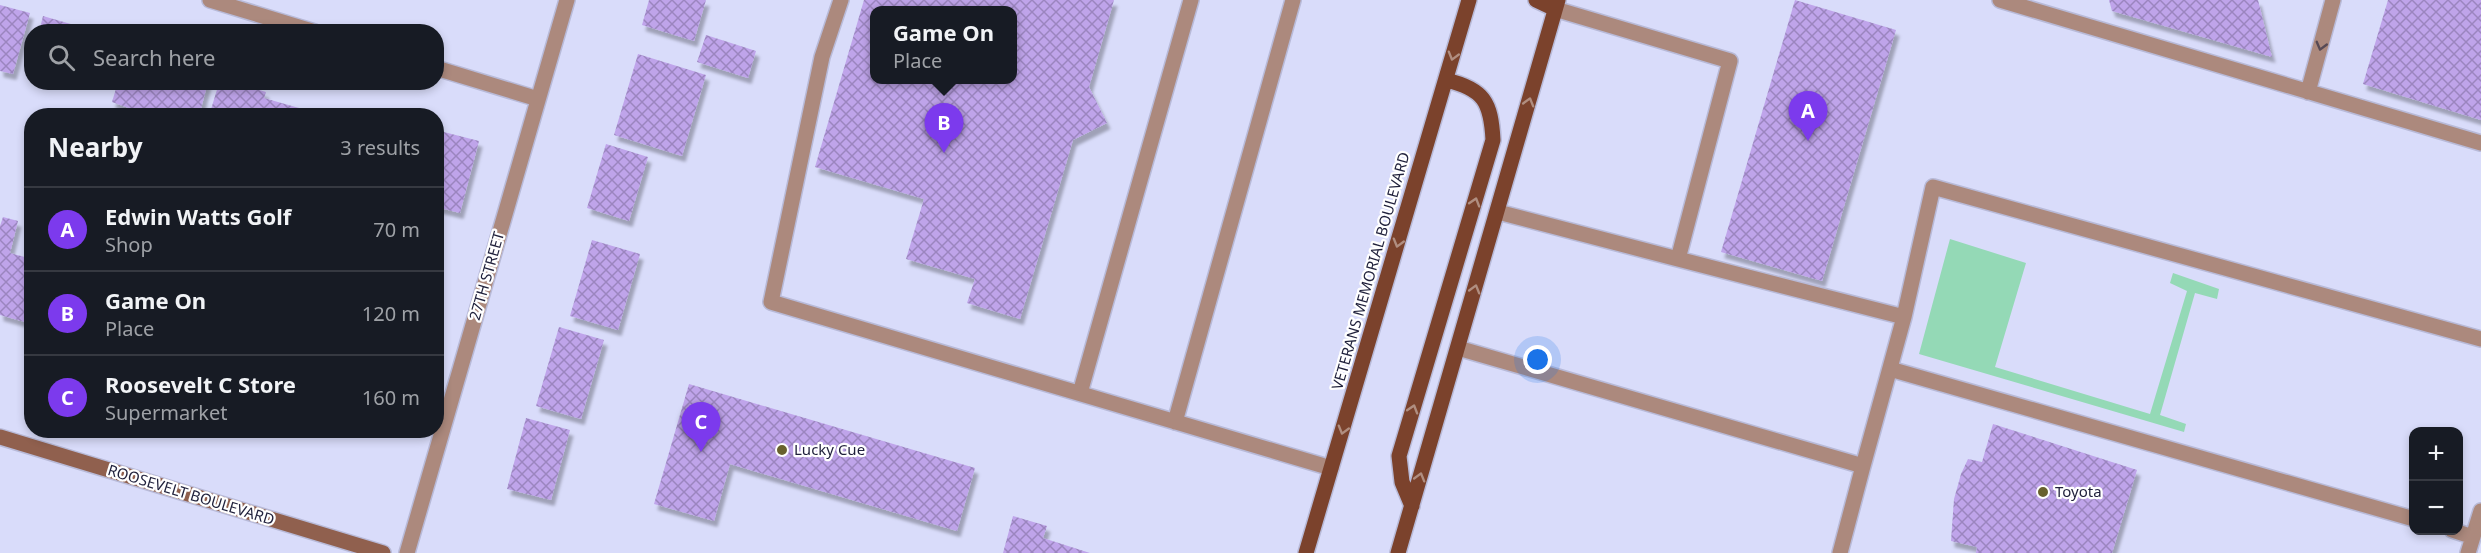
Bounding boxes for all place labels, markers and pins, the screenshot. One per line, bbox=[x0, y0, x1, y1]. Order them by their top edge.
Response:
pin: A bbox=[1788, 92, 1828, 141]
pin: B bbox=[924, 104, 964, 153]
pin: C bbox=[682, 402, 720, 452]
place label: Lucky Cue bbox=[794, 439, 865, 459]
marker: Lucky Cue bbox=[775, 443, 789, 457]
place label: Toyota bbox=[2055, 481, 2102, 501]
marker: Toyota bbox=[2036, 485, 2050, 499]

